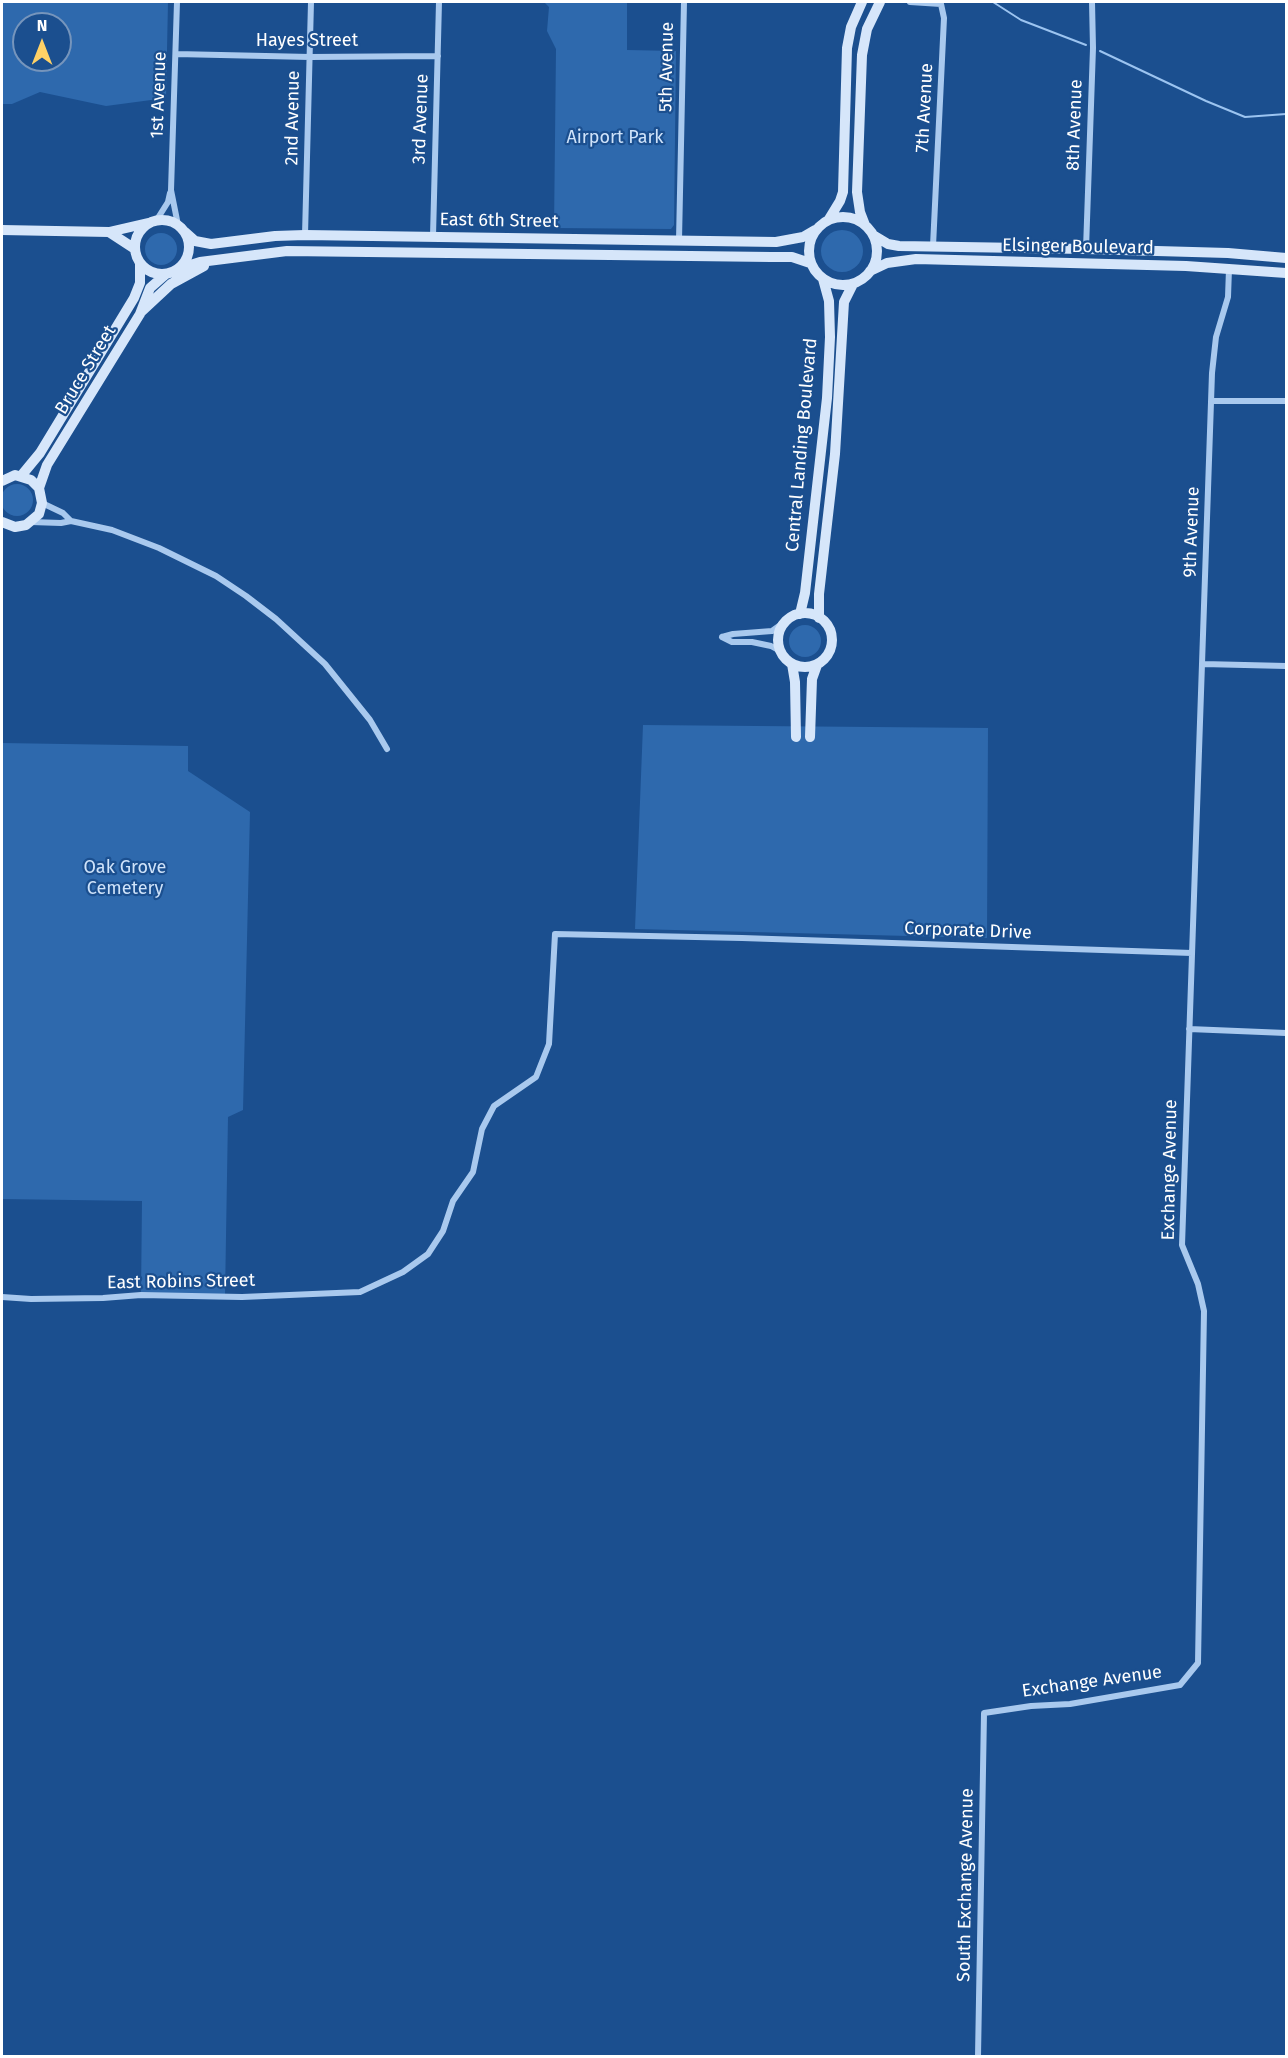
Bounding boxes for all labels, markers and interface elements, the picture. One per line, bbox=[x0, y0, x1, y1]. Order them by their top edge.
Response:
north arrow bbox=[12, 12, 72, 72]
text: N bbox=[37, 16, 47, 35]
street label: 5th Avenue bbox=[655, 22, 679, 112]
street label: Hayes Street bbox=[256, 30, 358, 52]
street label: 1st Avenue bbox=[147, 51, 171, 139]
street label: 7th Avenue bbox=[912, 63, 938, 153]
street label: 2nd Avenue bbox=[281, 70, 305, 166]
street label: 3rd Avenue bbox=[409, 73, 433, 165]
street label: 8th Avenue bbox=[1063, 79, 1087, 171]
park label: Airport Park bbox=[566, 127, 664, 149]
street label: East 6th Street bbox=[439, 209, 559, 233]
street label: Elsinger Boulevard bbox=[1002, 235, 1154, 259]
street label: Bruce Street bbox=[51, 322, 121, 418]
street label: Central Landing Boulevard bbox=[782, 337, 822, 553]
street label: 9th Avenue bbox=[1180, 486, 1204, 578]
park label: Oak Grove Cemetery bbox=[84, 857, 166, 900]
street label: Corporate Drive bbox=[904, 918, 1032, 944]
street label: Exchange Avenue bbox=[1158, 1099, 1182, 1241]
street label: East Robins Street bbox=[107, 1270, 255, 1294]
street label: Exchange Avenue bbox=[1021, 1661, 1163, 1703]
street label: South Exchange Avenue bbox=[954, 1788, 978, 1982]

